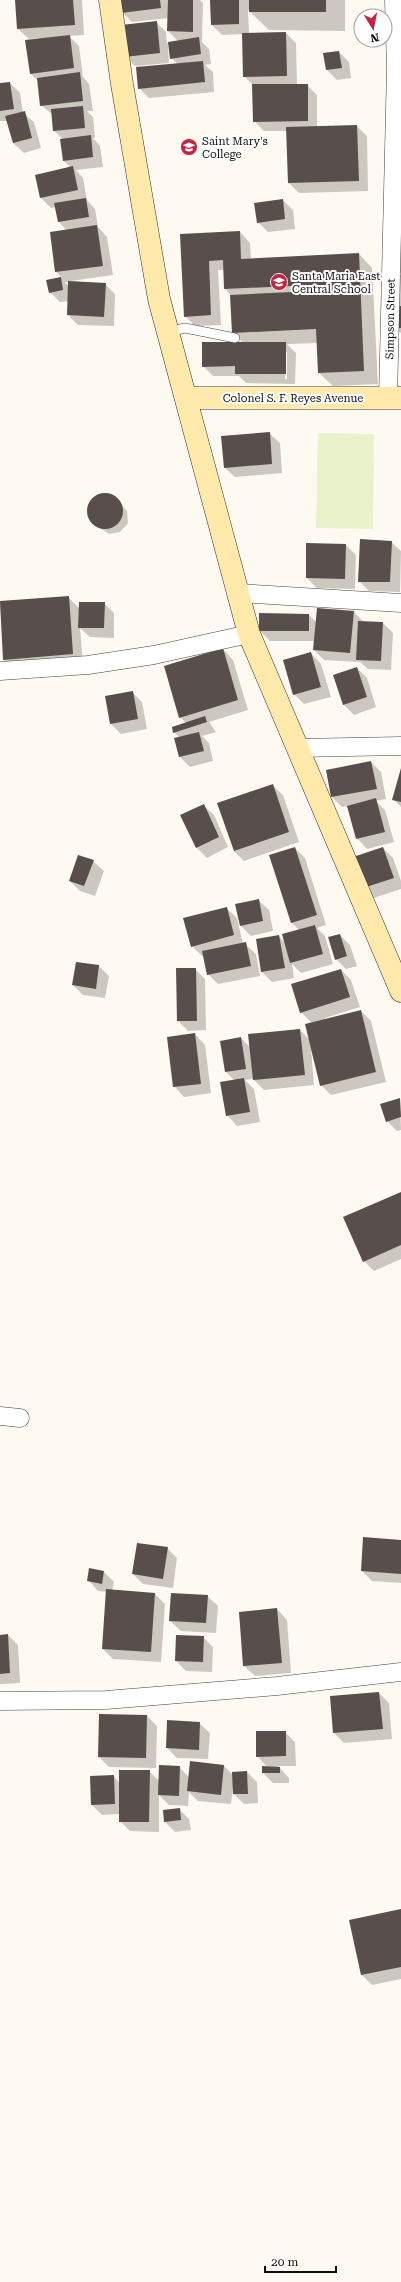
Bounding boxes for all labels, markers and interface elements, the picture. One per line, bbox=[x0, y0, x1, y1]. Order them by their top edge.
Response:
north arrow bbox=[353, 8, 393, 48]
text: N bbox=[369, 30, 380, 45]
place label: Saint Mary's College bbox=[202, 135, 268, 161]
school or university icon: Saint Mary's College bbox=[179, 137, 199, 157]
place label: Santa Maria East Central School bbox=[292, 270, 380, 296]
school or university icon: Santa Maria East Central School bbox=[269, 272, 289, 292]
street label: Simpson Street bbox=[383, 278, 398, 360]
street label: Colonel S. F. Reyes Avenue bbox=[223, 392, 363, 405]
scale bar bbox=[265, 2248, 336, 2274]
text: 20 m bbox=[271, 2255, 298, 2269]

